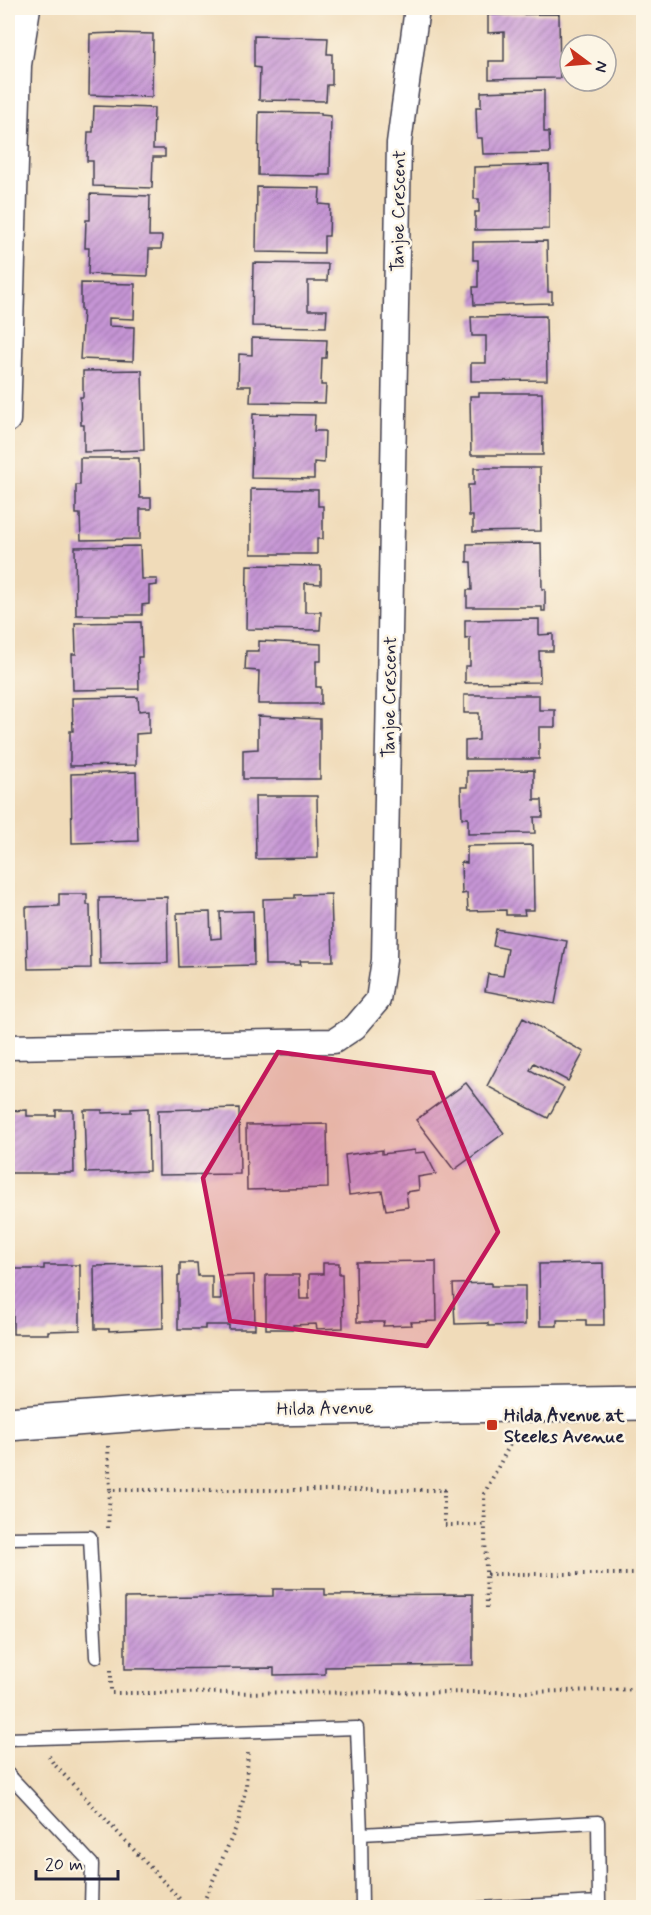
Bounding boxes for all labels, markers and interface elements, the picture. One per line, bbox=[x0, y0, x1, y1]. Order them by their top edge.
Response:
north arrow bbox=[558, 33, 618, 93]
text: N bbox=[589, 59, 613, 75]
street label: Tanjoe Crescent bbox=[386, 150, 412, 272]
street label: Tanjoe Crescent bbox=[377, 636, 403, 758]
street label: Hilda Avenue bbox=[276, 1396, 374, 1422]
place label: Hilda Avenue at Steeles Avenue bbox=[504, 1404, 625, 1449]
marker: Hilda Avenue at Steeles Avenue bbox=[485, 1418, 499, 1432]
scale bar bbox=[36, 1843, 118, 1881]
text: 20 m bbox=[45, 1853, 83, 1877]

